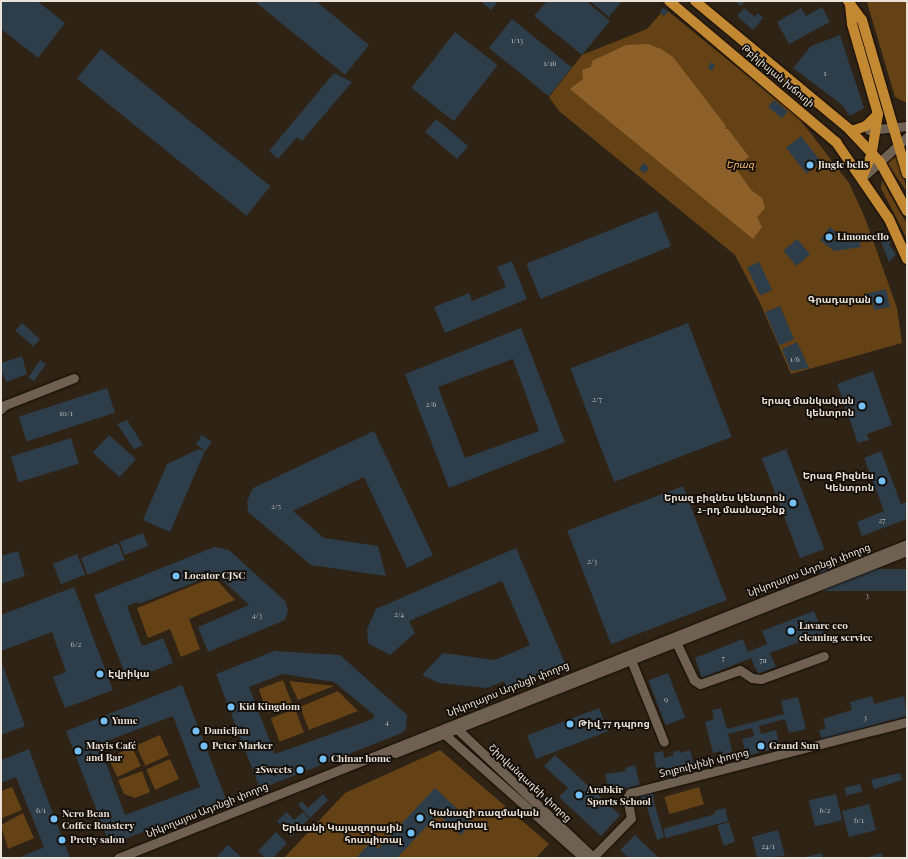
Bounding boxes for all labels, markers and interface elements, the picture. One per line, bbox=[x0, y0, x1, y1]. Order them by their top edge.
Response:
house number: 1/13 bbox=[511, 35, 523, 45]
street label: Թբիլիսյան խճուղի bbox=[739, 42, 817, 110]
house number: 1/16 bbox=[543, 58, 557, 68]
house number: 1 bbox=[824, 68, 826, 78]
park label: Երազ bbox=[726, 159, 754, 171]
place label: Jingle bells bbox=[818, 159, 869, 171]
marker: Jingle bells bbox=[805, 160, 815, 170]
place label: Limoncello bbox=[837, 231, 889, 243]
marker: Limoncello bbox=[824, 232, 834, 242]
place label: Գրադարան bbox=[808, 294, 871, 306]
marker: Գրադարան bbox=[874, 295, 884, 305]
house number: 1/6 bbox=[790, 354, 800, 364]
house number: 2/7 bbox=[592, 394, 602, 404]
place label: երազ մանկական կենտրոն bbox=[761, 394, 854, 418]
house number: 2/6 bbox=[426, 399, 436, 409]
marker: երազ մանկական կենտրոն bbox=[857, 401, 867, 411]
house number: 10/1 bbox=[59, 408, 73, 418]
place label: Երազ Բիզնես Կենտրոն bbox=[803, 469, 874, 492]
marker: Երազ Բիզնես Կենտրոն bbox=[877, 476, 887, 486]
place label: Երազ բիզնես կենտրոն 2-րդ մասնաշենք bbox=[664, 491, 785, 514]
marker: Երազ բիզնես կենտրոն 2-րդ մասնաշենք bbox=[788, 498, 798, 508]
house number: 2/5 bbox=[271, 501, 281, 511]
house number: 27 bbox=[878, 515, 886, 525]
street label: Նիկողայոս Ադոնցի փողոց bbox=[746, 541, 872, 599]
house number: 2/3 bbox=[587, 556, 597, 566]
place label: Locator CJSC bbox=[184, 570, 246, 582]
marker: Locator CJSC bbox=[171, 571, 181, 581]
house number: 3 bbox=[865, 590, 869, 600]
house number: 2/4 bbox=[394, 609, 404, 619]
house number: 4/3 bbox=[252, 610, 262, 620]
place label: Lavare eco cleaning service bbox=[799, 619, 873, 642]
marker: Lavare eco cleaning service bbox=[786, 626, 796, 636]
house number: 6/2 bbox=[71, 639, 81, 649]
house number: 7 bbox=[721, 653, 725, 663]
house number: 7a bbox=[759, 655, 767, 665]
street label: Նիկողայոս Ադոնցի փողոց bbox=[445, 659, 571, 719]
place label: Էվրիկա bbox=[108, 668, 150, 680]
marker: Էվրիկա bbox=[95, 669, 105, 679]
house number: 9 bbox=[664, 694, 668, 704]
place label: Kid Kingdom bbox=[239, 701, 300, 713]
marker: Kid Kingdom bbox=[226, 702, 236, 712]
house number: 3 bbox=[863, 712, 867, 722]
place label: Yume bbox=[112, 715, 138, 727]
marker: Yume bbox=[99, 716, 109, 726]
house number: 4 bbox=[385, 717, 389, 727]
place label: Թիվ 77 դպրոց bbox=[578, 718, 650, 730]
marker: Թիվ 77 դպրոց bbox=[565, 719, 575, 729]
place label: Danieljan bbox=[204, 725, 249, 737]
marker: Danieljan bbox=[191, 726, 201, 736]
place label: Mayis Café and Bar bbox=[86, 739, 136, 762]
place label: Peter Marker bbox=[212, 740, 273, 752]
place label: Grand Sun bbox=[769, 740, 819, 752]
marker: Peter Marker bbox=[199, 741, 209, 751]
marker: Grand Sun bbox=[756, 741, 766, 751]
street label: Շիրվանզադեի փողոց bbox=[486, 742, 574, 824]
marker: Mayis Café and Bar bbox=[73, 746, 83, 756]
street label: Տոլբուխինի փողոց bbox=[658, 746, 750, 780]
place label: Chinar home bbox=[331, 753, 391, 765]
marker: Chinar home bbox=[318, 754, 328, 764]
place label: 2Sweets bbox=[255, 764, 292, 776]
marker: 2Sweets bbox=[295, 765, 305, 775]
street label: Նիկողայոս Ադոնցի փողոց bbox=[144, 780, 270, 840]
place label: Arabkir Sports School bbox=[587, 783, 651, 806]
marker: Arabkir Sports School bbox=[574, 790, 584, 800]
house number: 6/1 bbox=[36, 805, 46, 815]
house number: 6/2 bbox=[820, 805, 830, 815]
place label: Կանազի ռազմական հոսպիտալ bbox=[429, 806, 539, 830]
place label: Nero Bean Coffee Roastery bbox=[62, 807, 134, 830]
marker: Կանազի ռազմական հոսպիտալ bbox=[414, 812, 426, 824]
marker: Nero Bean Coffee Roastery bbox=[49, 814, 59, 824]
house number: 6/1 bbox=[854, 815, 864, 825]
place label: Երևանի Կայազորային հոսպիտալ bbox=[282, 821, 402, 844]
marker: Երևանի Կայազորային հոսպիտալ bbox=[405, 827, 417, 839]
place label: Pretty salon bbox=[70, 834, 125, 846]
marker: Pretty salon bbox=[57, 835, 67, 845]
house number: 24/1 bbox=[761, 841, 775, 851]

